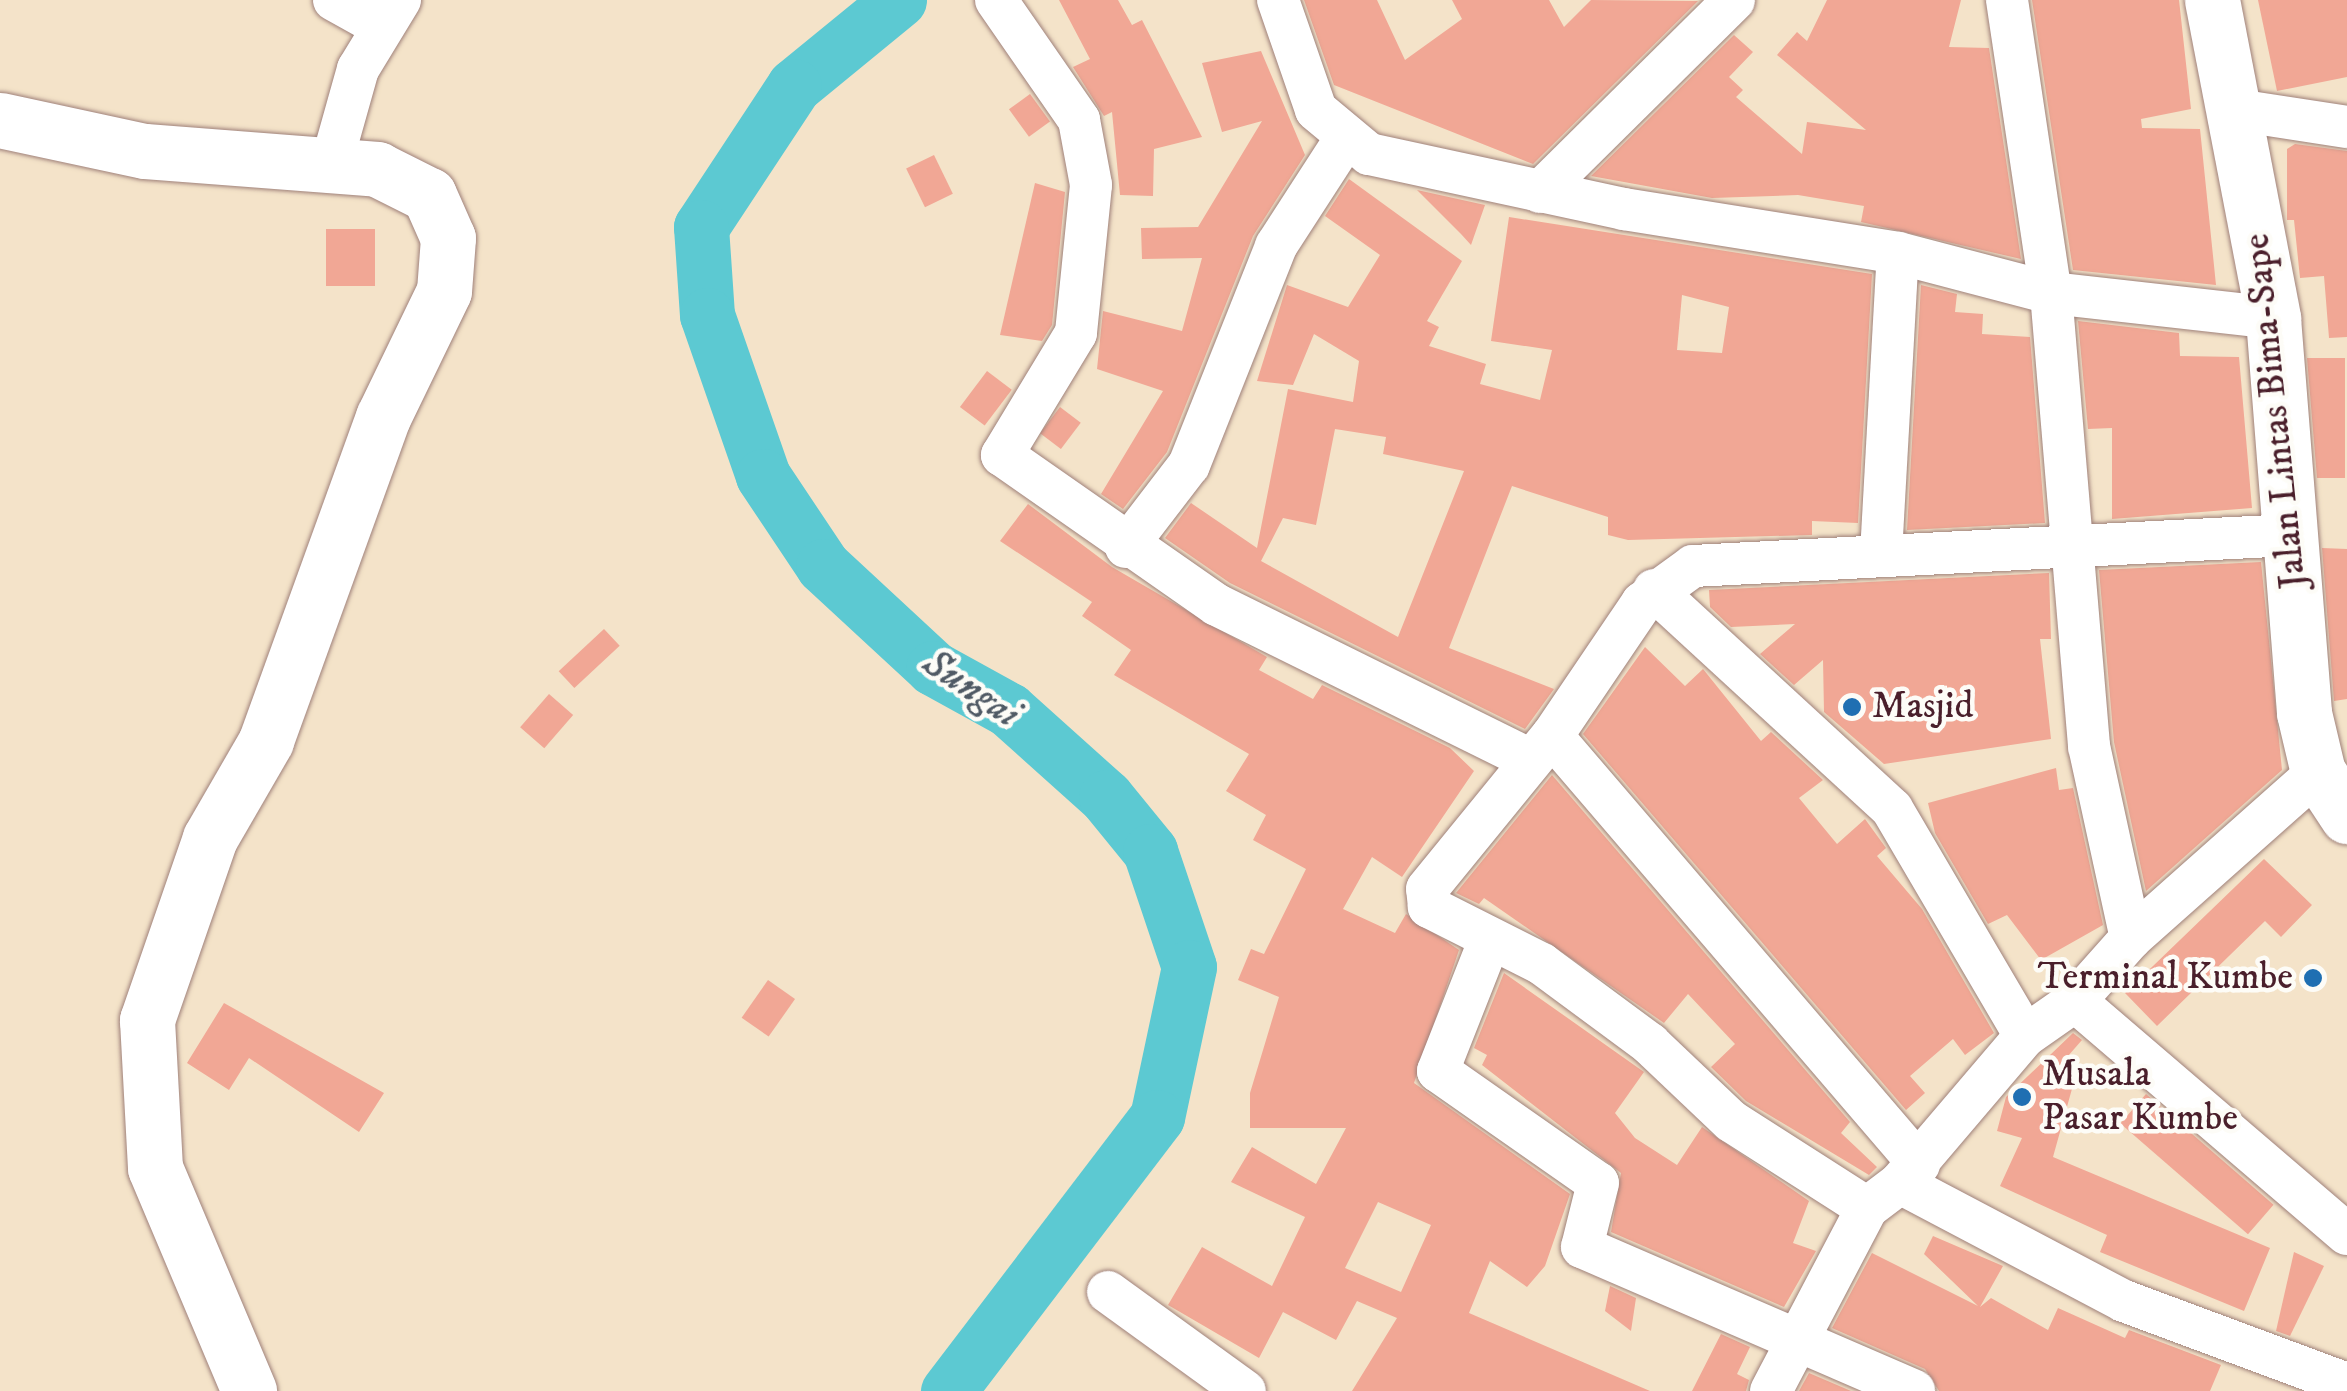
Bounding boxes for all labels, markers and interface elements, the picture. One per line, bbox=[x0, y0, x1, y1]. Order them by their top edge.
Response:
street label: Jalan Lintas Bima-Sape bbox=[2235, 231, 2317, 591]
water label: Sungai bbox=[913, 639, 1029, 739]
place label: Masjid bbox=[1872, 684, 1973, 730]
marker: Masjid bbox=[1841, 696, 1863, 718]
place label: Terminal Kumbe bbox=[2038, 955, 2293, 1001]
marker: Terminal Kumbe bbox=[2302, 967, 2324, 989]
place label: Musala Pasar Kumbe bbox=[2042, 1052, 2238, 1142]
marker: Musala Pasar Kumbe bbox=[2011, 1086, 2033, 1108]

